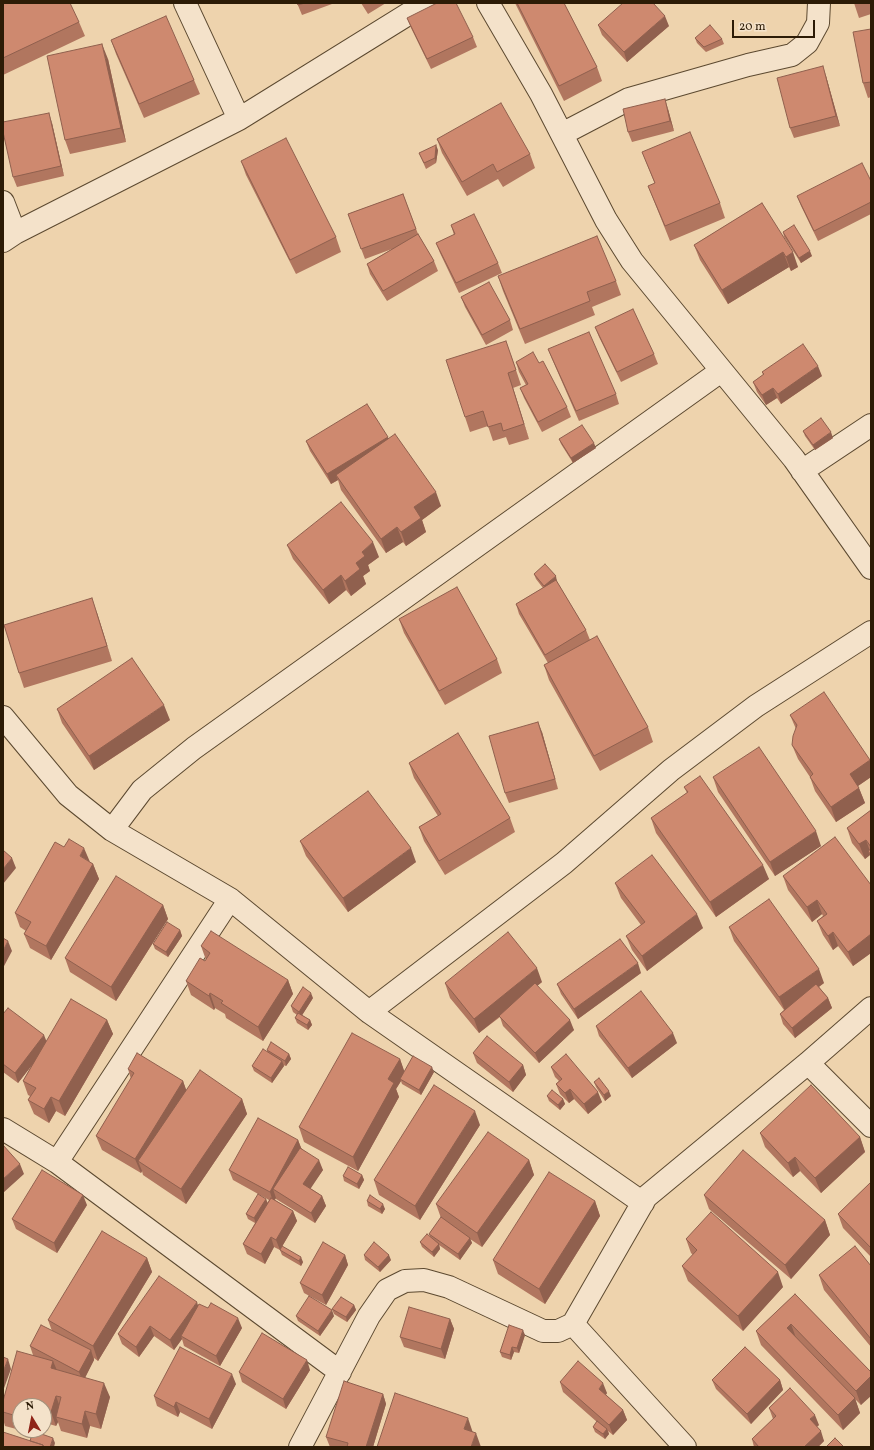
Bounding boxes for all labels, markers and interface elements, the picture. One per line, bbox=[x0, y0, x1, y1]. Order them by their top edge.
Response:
scale bar bbox=[734, 12, 817, 38]
text: 20 m bbox=[739, 19, 766, 35]
north arrow bbox=[12, 1398, 52, 1438]
text: N bbox=[25, 1399, 35, 1415]

